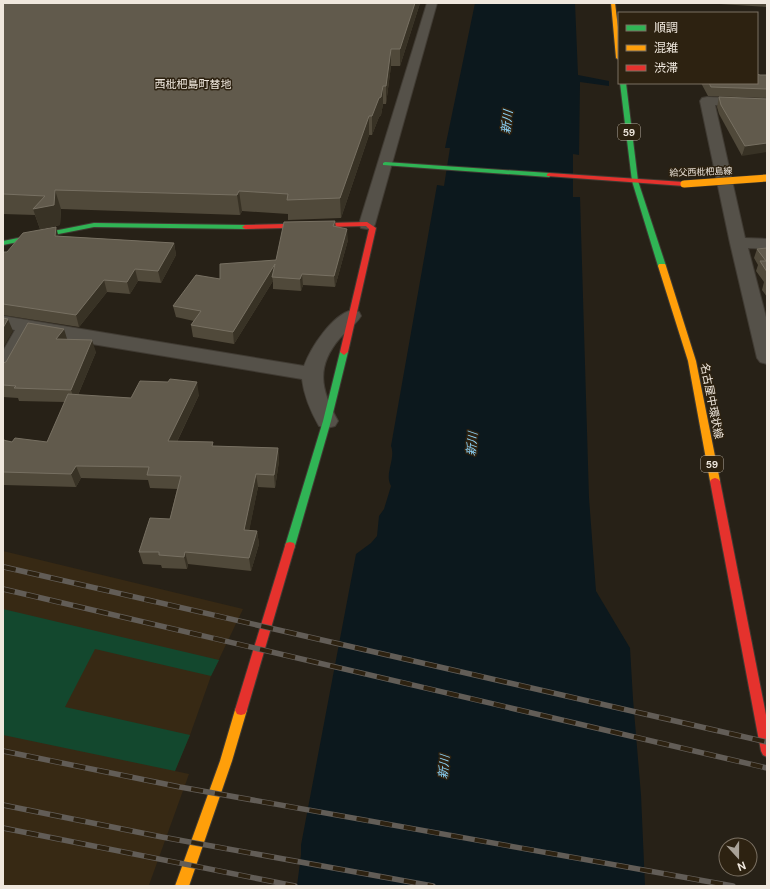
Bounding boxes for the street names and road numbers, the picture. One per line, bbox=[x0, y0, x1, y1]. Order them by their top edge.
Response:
road number: 59 bbox=[618, 124, 640, 140]
street label: 給父西枇杷島線 bbox=[669, 165, 734, 179]
street label: 名古屋中環状線 bbox=[698, 362, 726, 440]
road number: 59 bbox=[701, 456, 723, 472]

